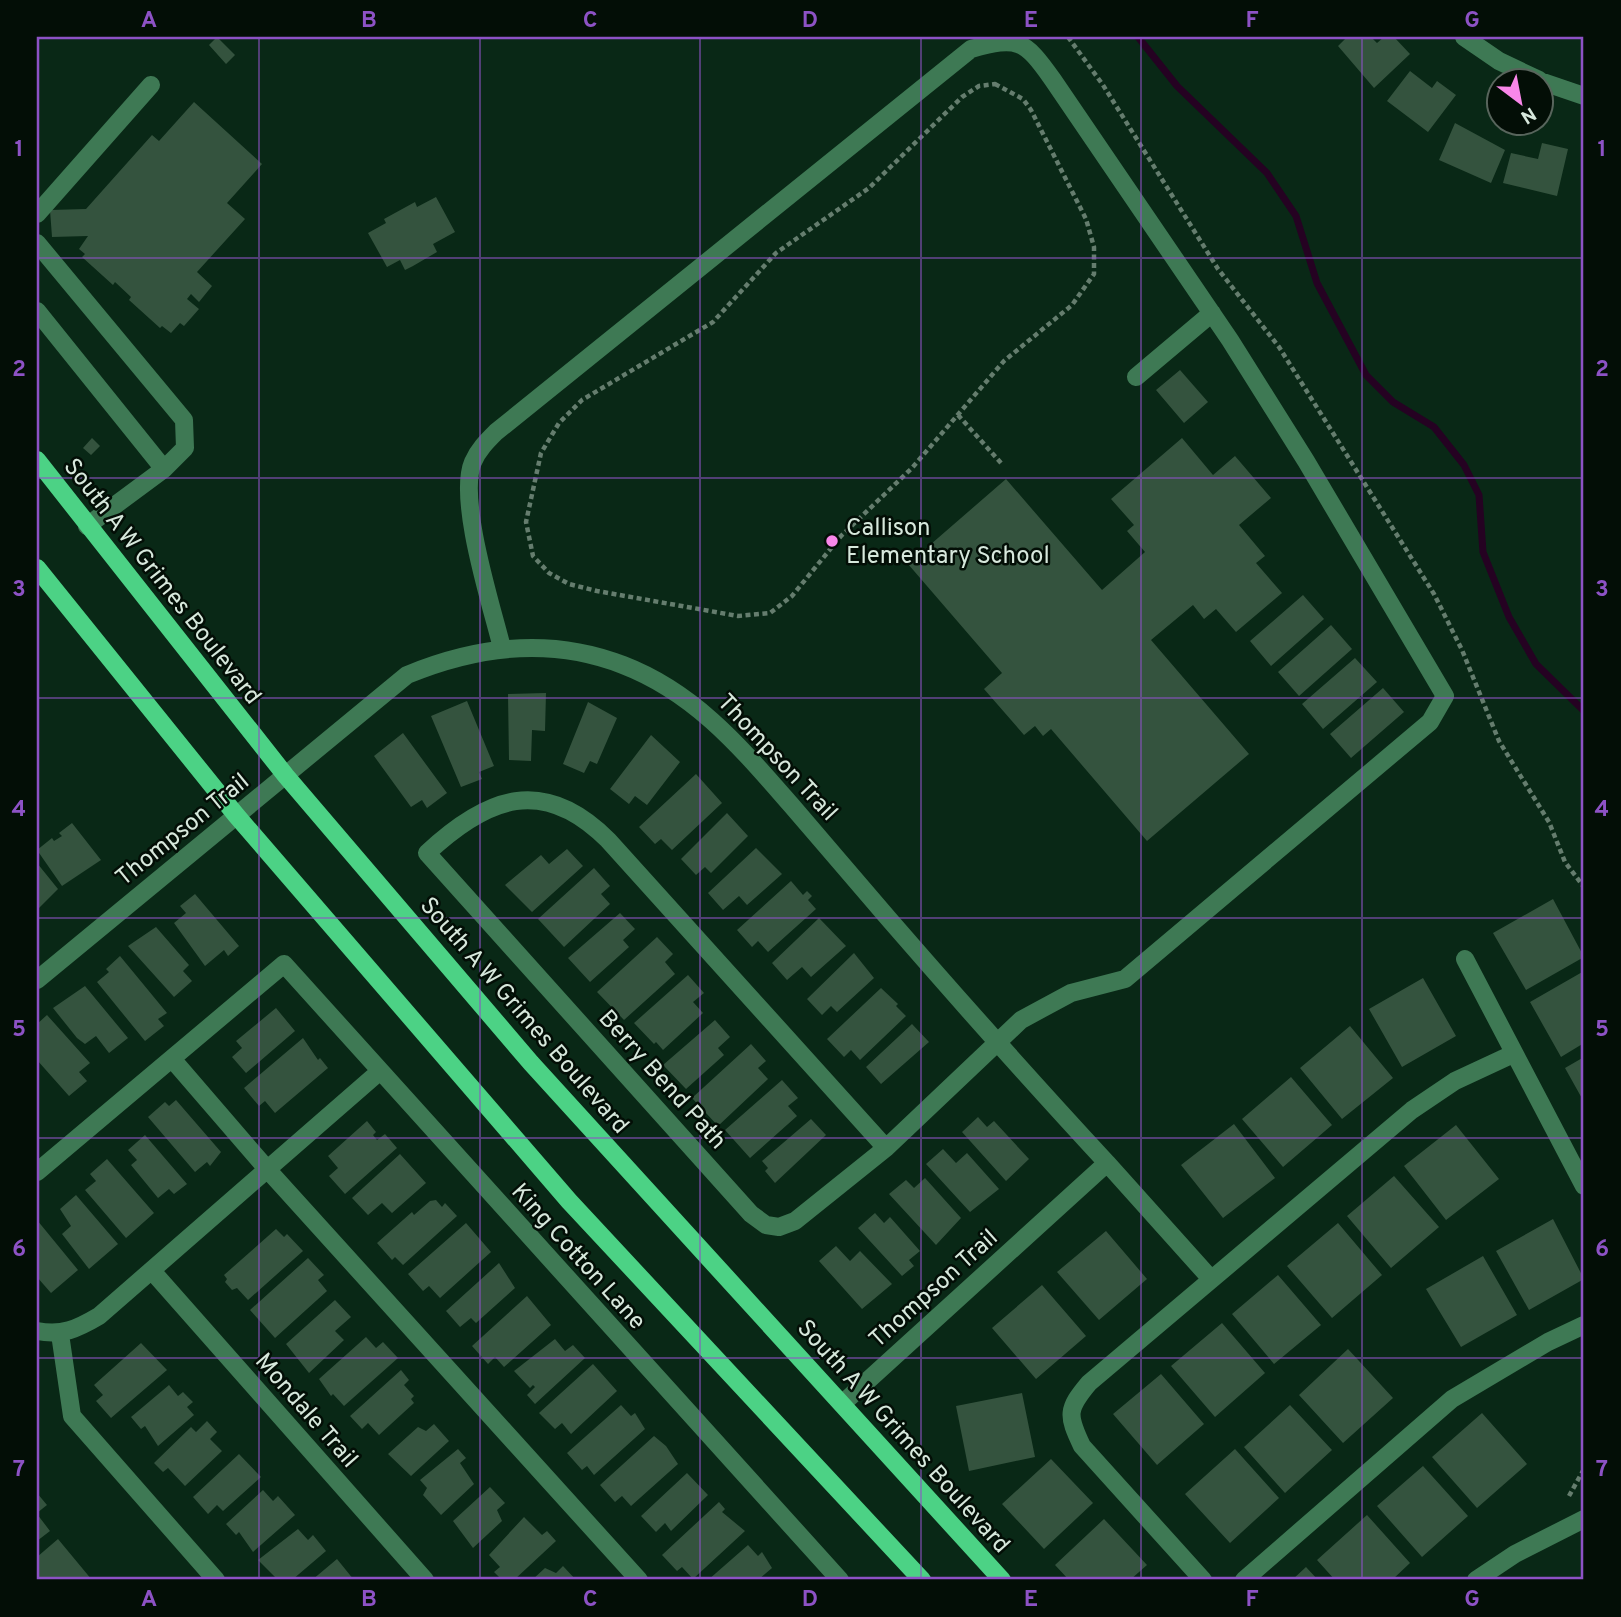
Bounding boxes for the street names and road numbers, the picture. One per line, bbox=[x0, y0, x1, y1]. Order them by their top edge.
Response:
street label: South A W Grimes Boulevard bbox=[56, 453, 267, 711]
street label: Thompson Trail bbox=[710, 688, 843, 828]
street label: Thompson Trail bbox=[110, 767, 256, 894]
street label: South A W Grimes Boulevard bbox=[412, 892, 635, 1141]
street label: Berry Bend Path bbox=[591, 1004, 732, 1156]
street label: King Cotton Lane bbox=[504, 1178, 651, 1337]
street label: Thompson Trail bbox=[864, 1224, 1005, 1355]
street label: South A W Grimes Boulevard bbox=[790, 1314, 1015, 1560]
street label: Mondale Trail bbox=[248, 1348, 363, 1475]

